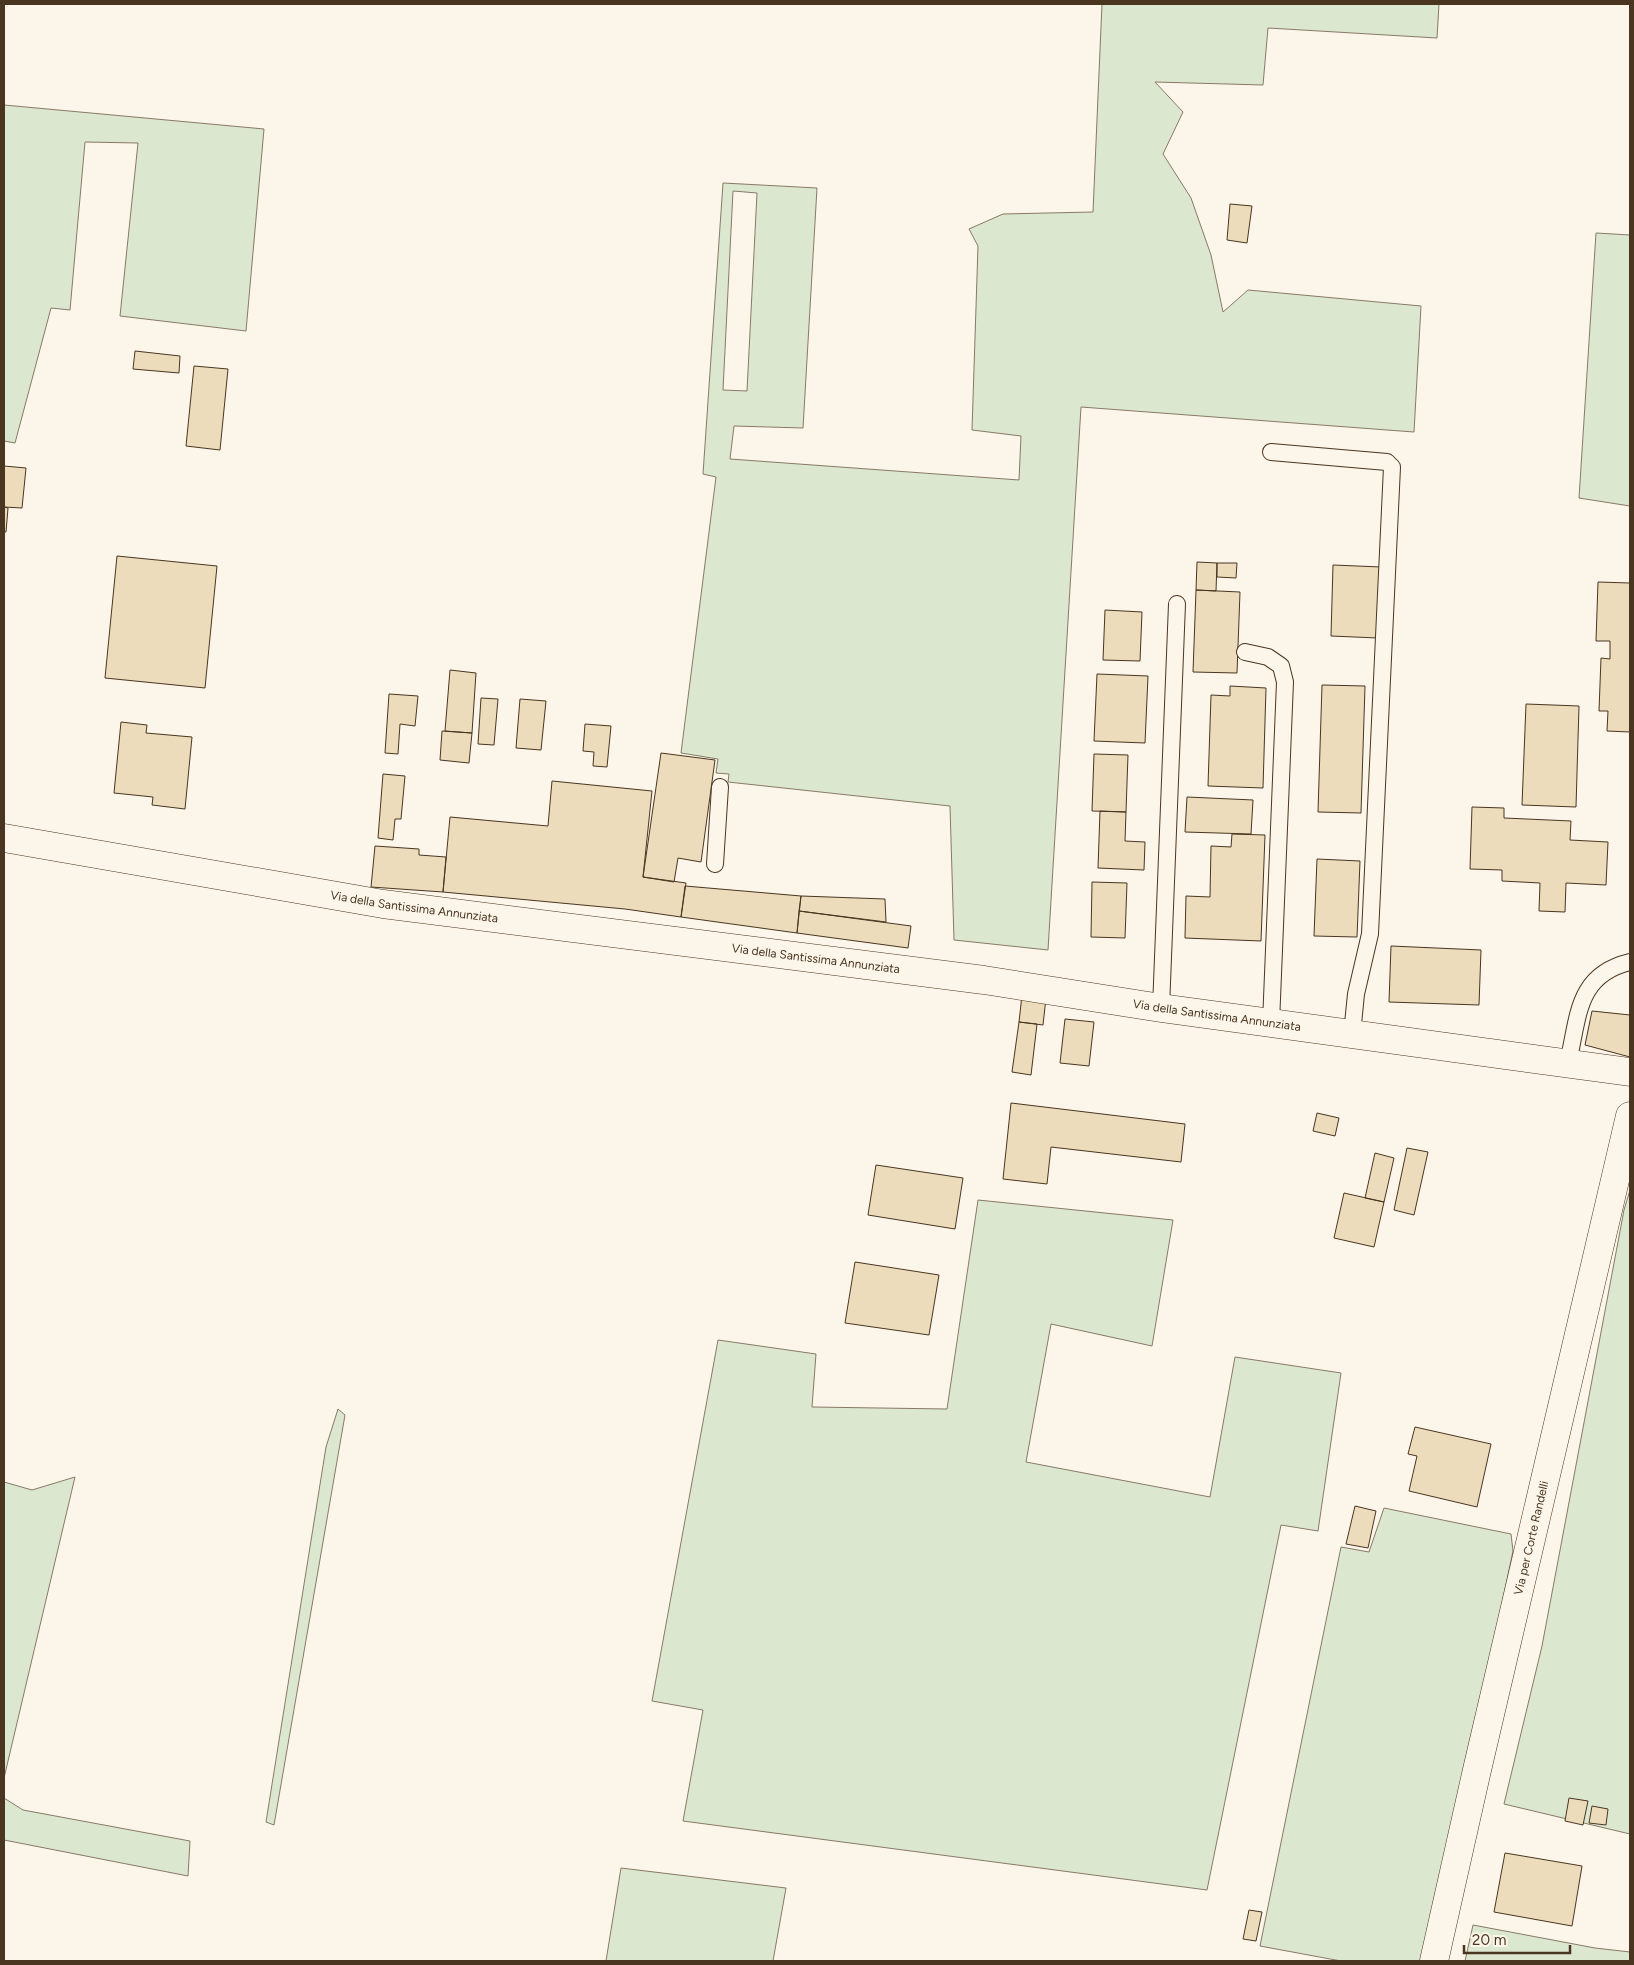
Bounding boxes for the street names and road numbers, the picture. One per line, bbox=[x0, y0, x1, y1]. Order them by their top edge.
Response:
street label: Via della Santissima Annunziata bbox=[329, 888, 499, 926]
street label: Via della Santissima Annunziata bbox=[731, 941, 901, 976]
street label: Via della Santissima Annunziata bbox=[1132, 997, 1302, 1034]
street label: Via per Corte Randelli bbox=[1511, 1480, 1551, 1596]

